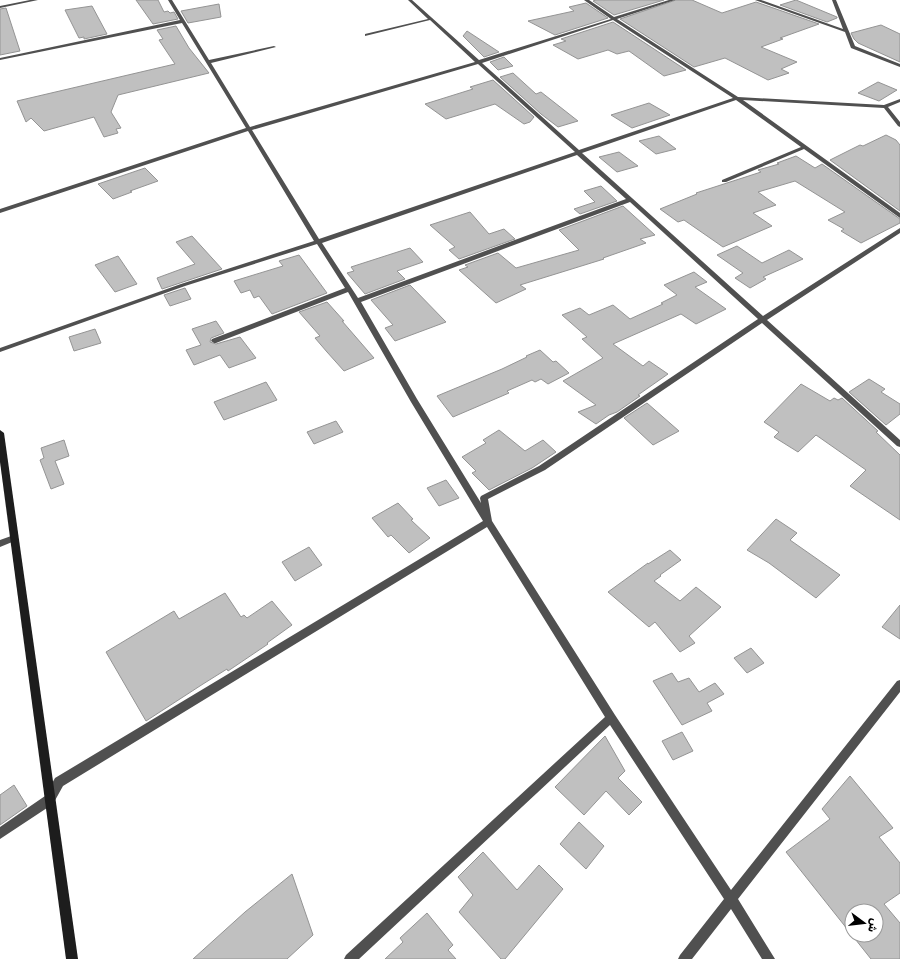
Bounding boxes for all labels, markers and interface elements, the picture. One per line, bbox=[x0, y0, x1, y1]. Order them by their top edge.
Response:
north arrow bbox=[844, 903, 884, 943]
text: ش bbox=[865, 917, 881, 934]

